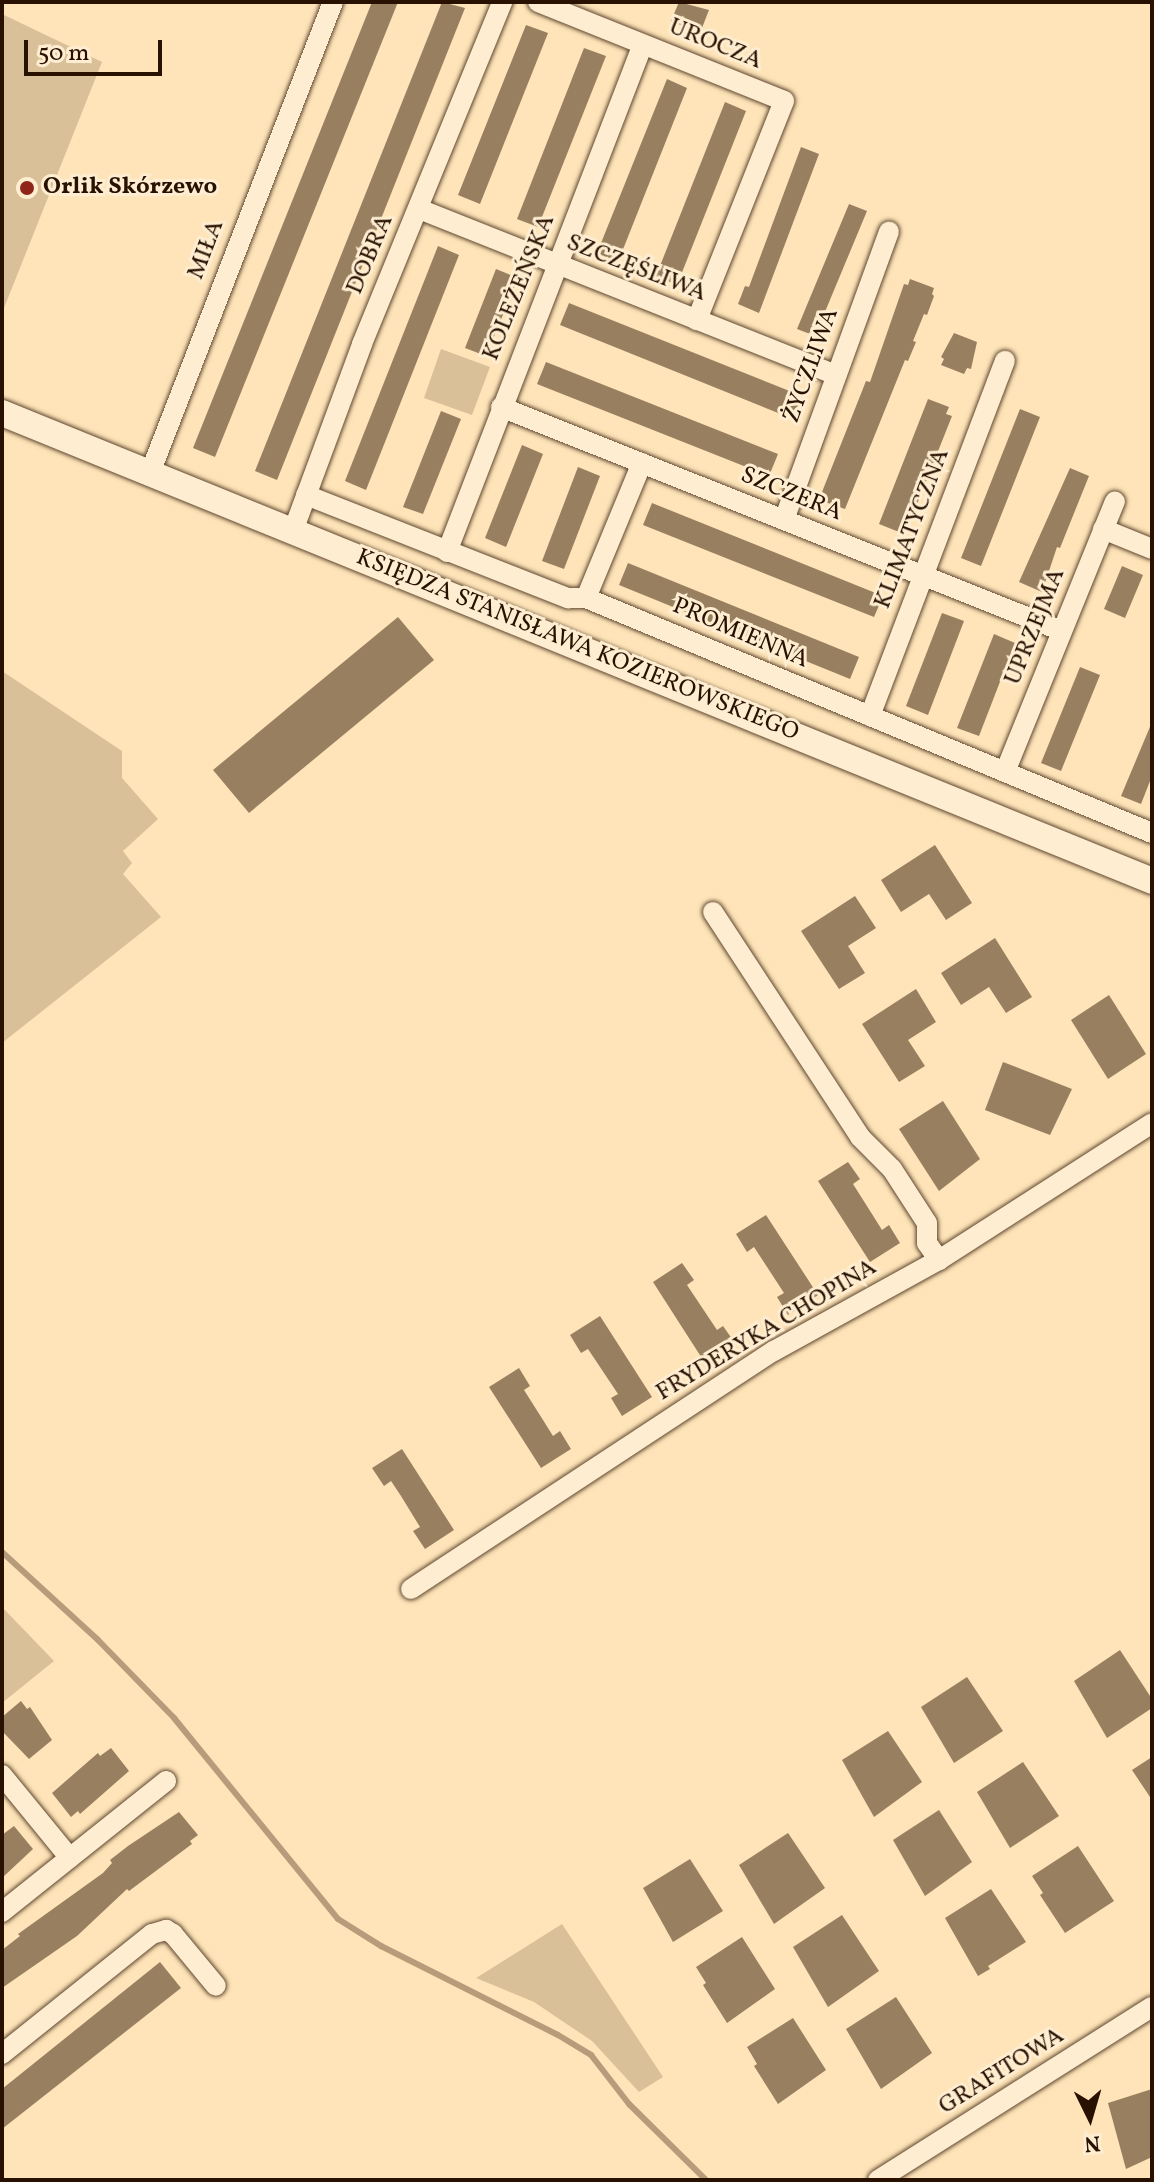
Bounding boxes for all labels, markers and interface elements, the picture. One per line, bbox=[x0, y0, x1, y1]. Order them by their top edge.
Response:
street label: UROCZA bbox=[664, 13, 766, 77]
scale bar bbox=[28, 24, 166, 74]
text: 50 m bbox=[38, 37, 90, 71]
place label: Orlik Skórzewo bbox=[43, 174, 217, 202]
marker: Orlik Skórzewo bbox=[18, 179, 36, 197]
street label: DOBRA bbox=[341, 211, 401, 299]
street label: KOLEŻEŃSKA bbox=[478, 211, 562, 365]
street label: MIŁA bbox=[183, 216, 231, 284]
street label: SZCZĘŚLIWA bbox=[562, 229, 710, 309]
street label: ŻYCZLIWA bbox=[778, 305, 846, 427]
street label: KLIMATYCZNA bbox=[869, 445, 957, 613]
street label: SZCZERA bbox=[736, 462, 846, 528]
street label: KSIĘDZA STANISŁAWA KOZIEROWSKIEGO bbox=[351, 544, 803, 748]
street label: UPRZEJMA bbox=[1000, 564, 1072, 690]
street label: PROMIENNA bbox=[668, 592, 812, 676]
street label: FRYDERYKA CHOPINA bbox=[652, 1254, 882, 1408]
street label: GRAFITOWA bbox=[934, 2022, 1070, 2122]
north arrow bbox=[1050, 2078, 1130, 2158]
text: N bbox=[1083, 2126, 1101, 2159]

